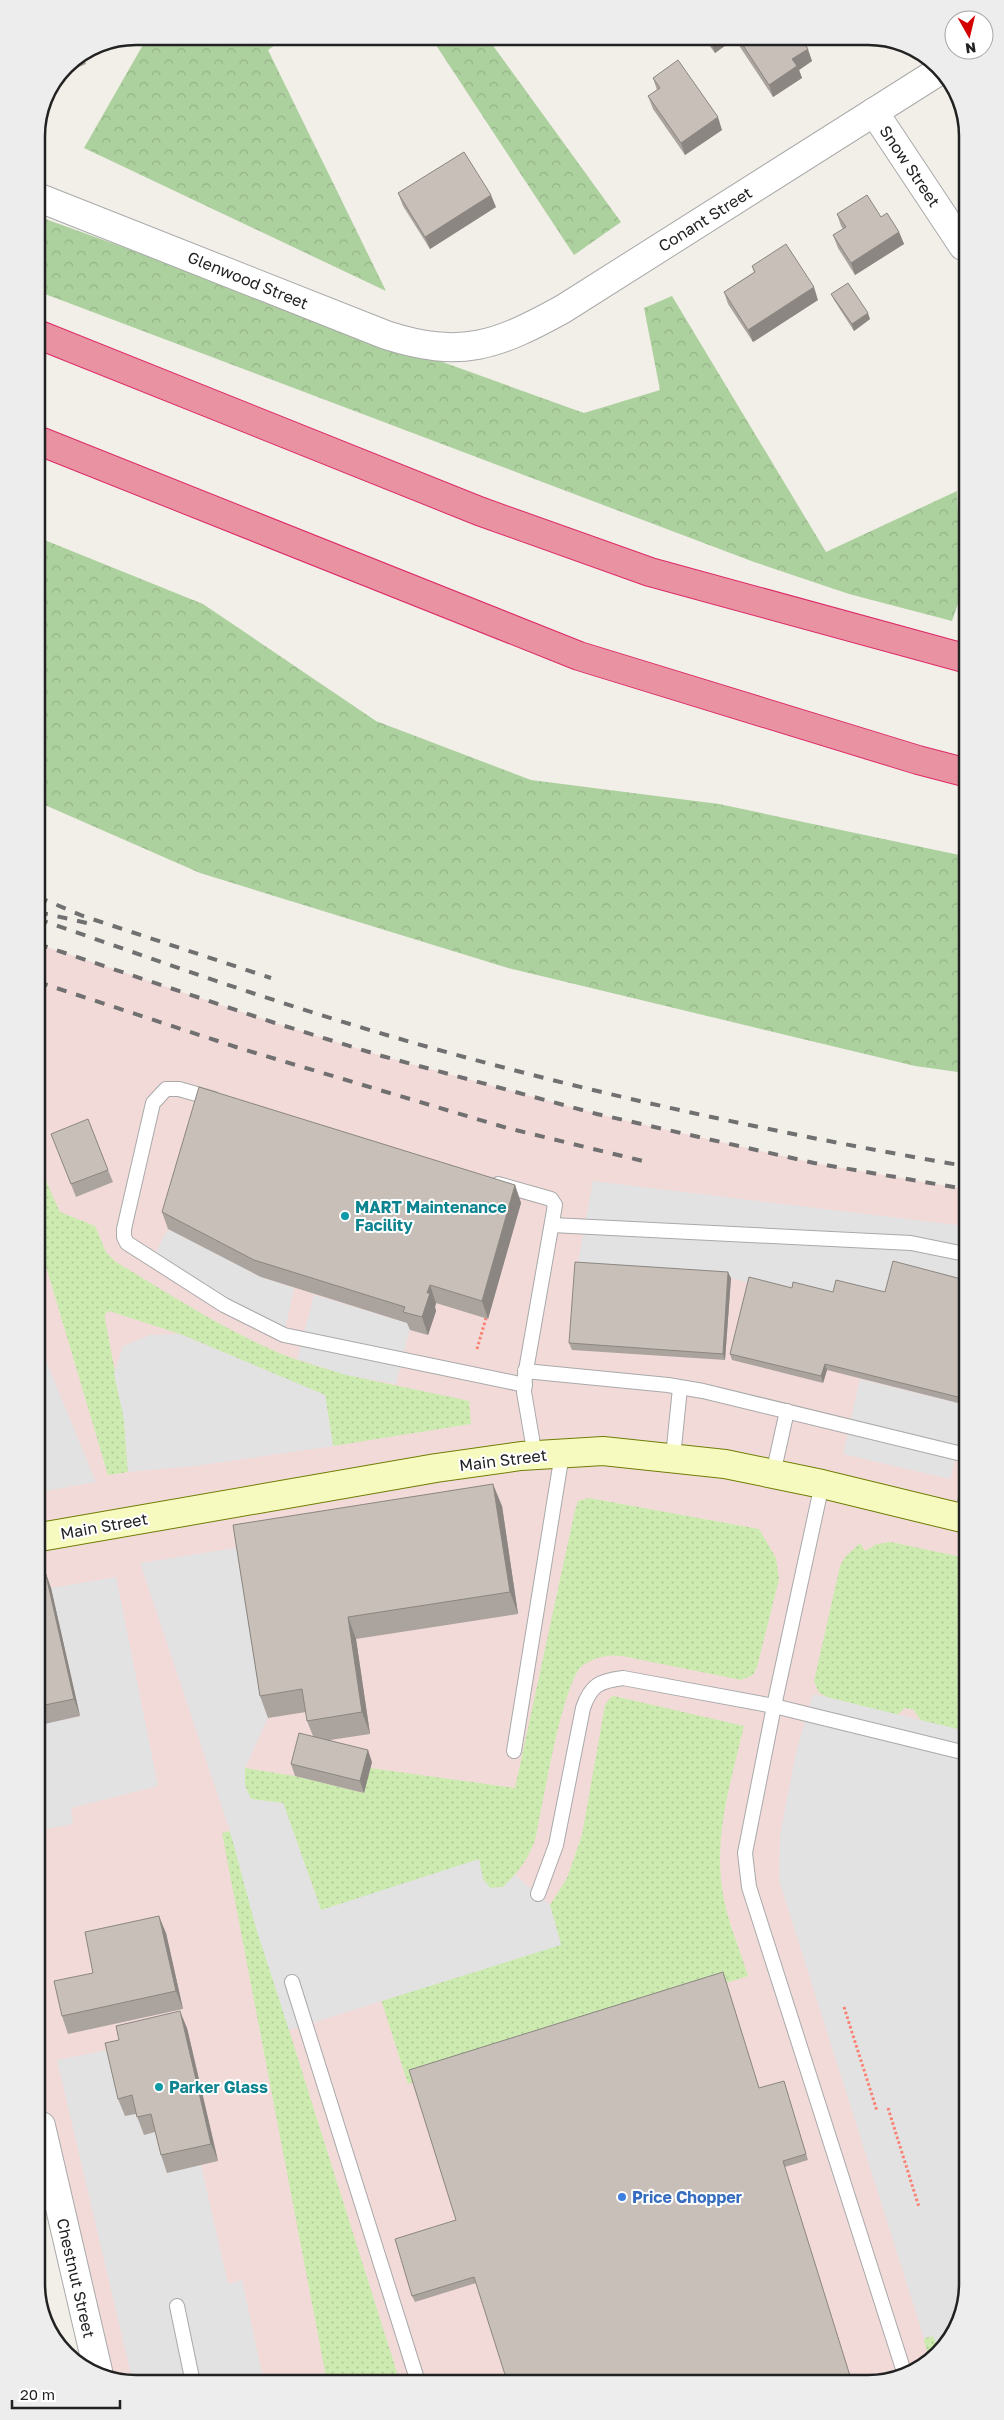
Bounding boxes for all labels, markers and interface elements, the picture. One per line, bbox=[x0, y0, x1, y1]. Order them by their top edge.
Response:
north arrow bbox=[944, 10, 994, 60]
text: N bbox=[964, 39, 977, 58]
street label: Snow Street bbox=[875, 122, 945, 210]
street label: Conant Street bbox=[654, 182, 756, 256]
street label: Glenwood Street bbox=[185, 247, 311, 313]
place label: MART Maintenance Facility bbox=[355, 1197, 507, 1235]
marker: MART Maintenance Facility bbox=[339, 1210, 351, 1222]
street label: Main Street bbox=[458, 1445, 548, 1475]
street label: Main Street bbox=[59, 1508, 149, 1544]
place label: Parker Glass bbox=[169, 2077, 268, 2097]
marker: Parker Glass bbox=[153, 2081, 165, 2093]
place label: Price Chopper bbox=[632, 2187, 742, 2207]
marker: Price Chopper bbox=[616, 2191, 628, 2203]
street label: Chestnut Street bbox=[53, 2216, 99, 2340]
scale bar bbox=[12, 2378, 120, 2410]
text: 20 m bbox=[20, 2385, 55, 2403]

